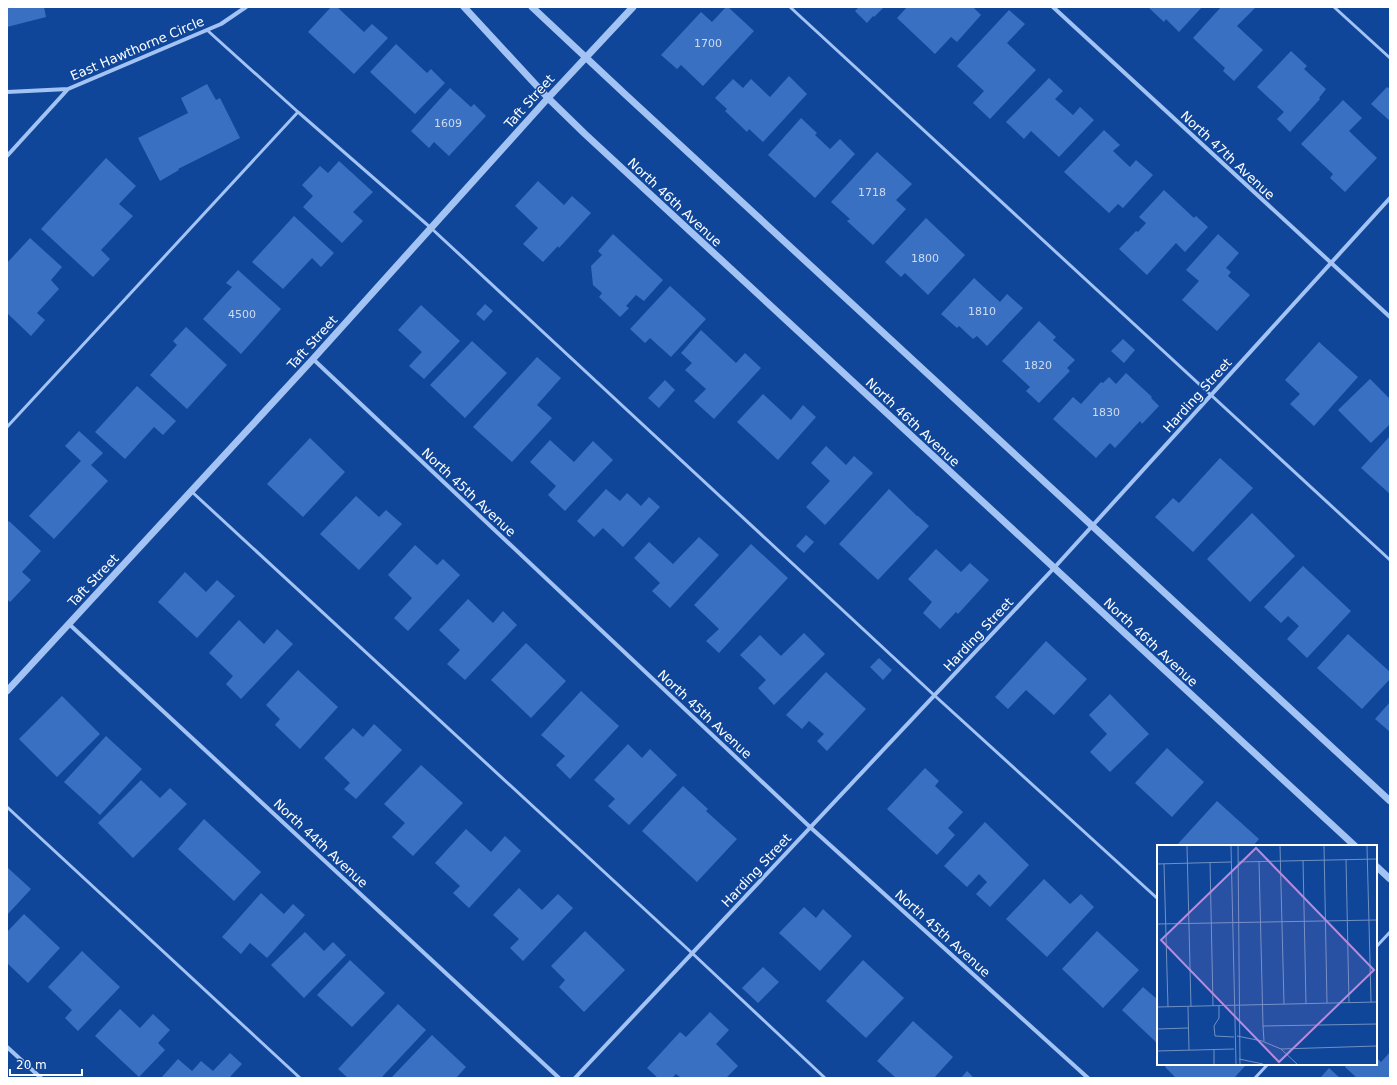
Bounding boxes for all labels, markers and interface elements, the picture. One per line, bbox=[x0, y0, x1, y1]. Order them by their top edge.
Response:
street label: East Hawthorne Circle bbox=[68, 13, 206, 83]
house number: 1700 bbox=[694, 37, 722, 50]
street label: Taft Street bbox=[501, 71, 557, 132]
street label: North 47th Avenue bbox=[1178, 108, 1278, 203]
house number: 1609 bbox=[434, 117, 462, 130]
street label: North 46th Avenue bbox=[625, 155, 725, 250]
house number: 1718 bbox=[858, 186, 886, 199]
house number: 1800 bbox=[911, 252, 939, 265]
house number: 1810 bbox=[968, 305, 996, 318]
house number: 4500 bbox=[228, 308, 256, 321]
street label: Taft Street bbox=[284, 312, 340, 373]
street label: Harding Street bbox=[1160, 355, 1235, 436]
house number: 1820 bbox=[1024, 359, 1052, 372]
street label: North 46th Avenue bbox=[863, 375, 963, 470]
house number: 1830 bbox=[1092, 406, 1120, 419]
street label: North 45th Avenue bbox=[419, 445, 519, 540]
street label: Taft Street bbox=[64, 551, 122, 611]
street label: Harding Street bbox=[941, 595, 1016, 674]
street label: North 46th Avenue bbox=[1101, 595, 1201, 690]
street label: North 45th Avenue bbox=[655, 667, 755, 762]
street label: North 44th Avenue bbox=[271, 796, 371, 891]
street label: Harding Street bbox=[719, 831, 794, 910]
inset map bbox=[1157, 845, 1377, 1065]
street label: North 45th Avenue bbox=[892, 887, 993, 980]
scale bar bbox=[10, 1051, 82, 1077]
text: 20 m bbox=[16, 1058, 47, 1072]

